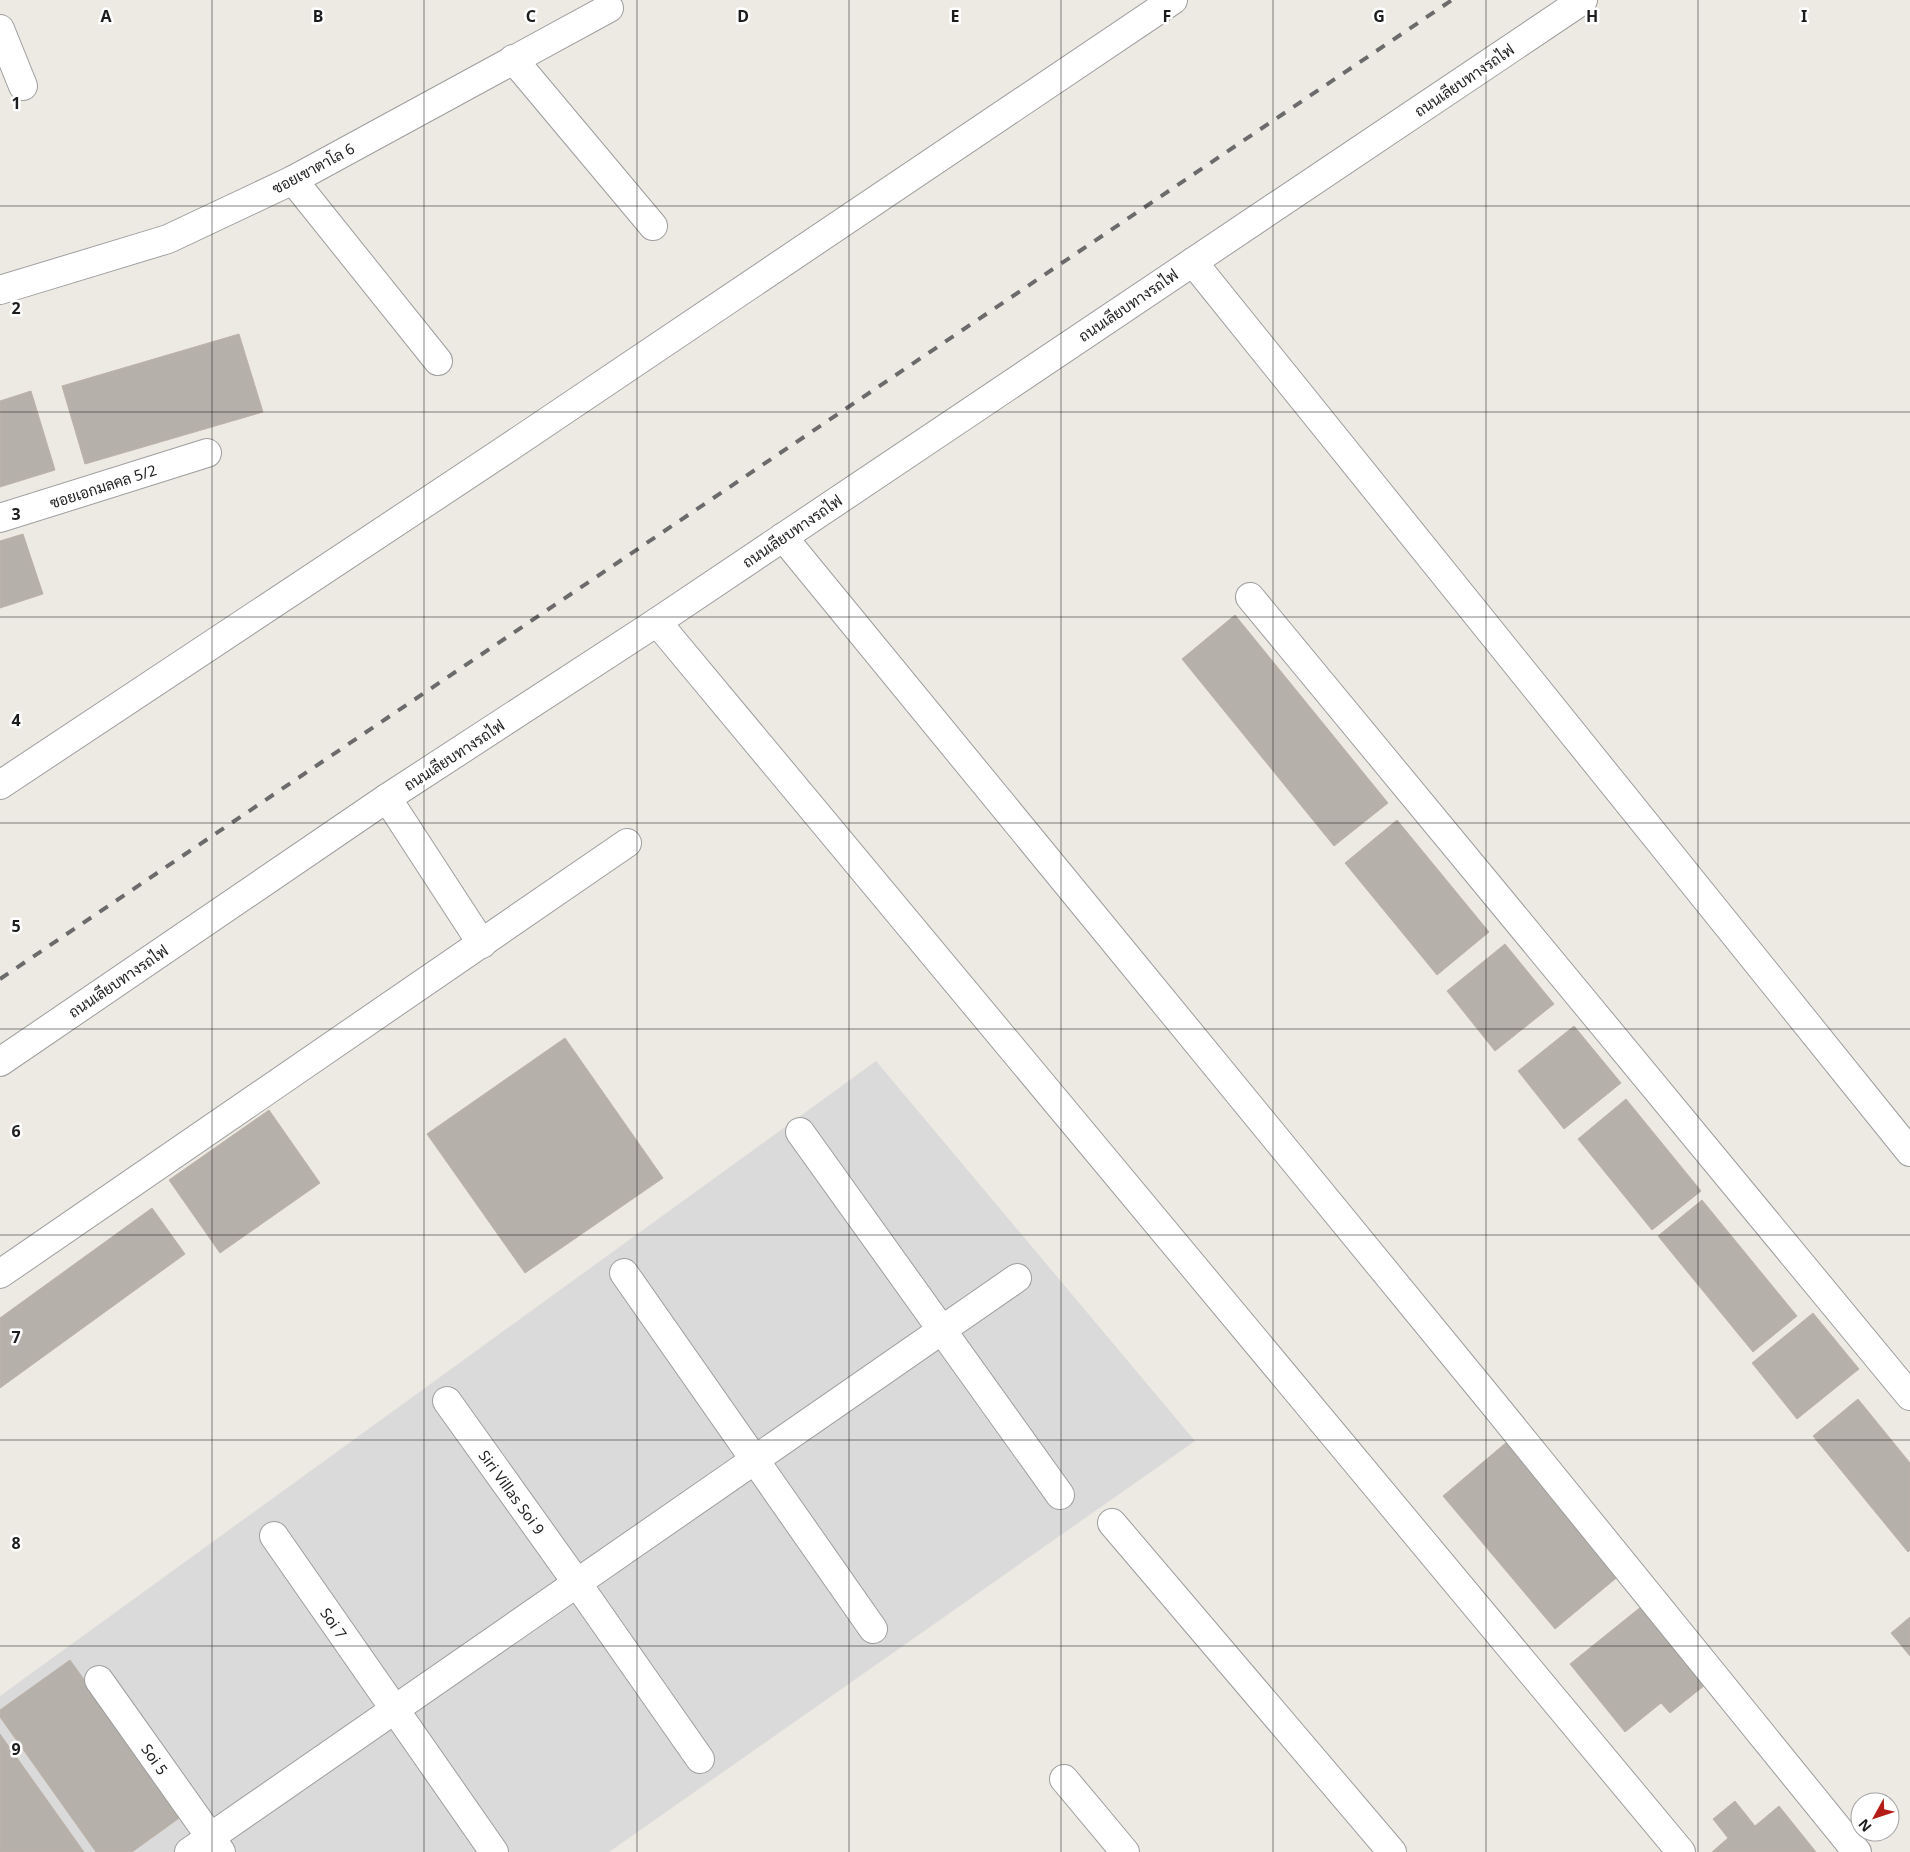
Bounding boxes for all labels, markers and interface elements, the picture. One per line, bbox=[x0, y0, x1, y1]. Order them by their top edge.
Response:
text: A bbox=[100, 5, 112, 27]
text: B bbox=[313, 5, 323, 27]
text: C bbox=[526, 5, 536, 27]
text: D bbox=[737, 5, 749, 27]
text: E bbox=[951, 5, 960, 27]
text: F bbox=[1163, 5, 1171, 27]
text: G bbox=[1373, 5, 1385, 27]
text: H bbox=[1586, 5, 1598, 27]
text: I bbox=[1801, 5, 1807, 27]
street label: ถนนเลียบทางรถไฟ bbox=[1410, 39, 1518, 121]
text: 1 bbox=[11, 92, 21, 114]
street label: ซอยเขาตาโล 6 bbox=[268, 138, 358, 198]
street label: ถนนเลียบทางรถไฟ bbox=[1074, 264, 1182, 346]
text: 2 bbox=[11, 297, 21, 319]
street label: ซอยเอกมลคล 5/2 bbox=[47, 459, 159, 513]
street label: ถนนเลียบทางรถไฟ bbox=[738, 490, 846, 572]
text: 3 bbox=[11, 503, 21, 525]
text: 4 bbox=[11, 709, 21, 731]
street label: ถนนเลียบทางรถไฟ bbox=[400, 715, 508, 795]
text: 5 bbox=[11, 915, 21, 937]
street label: ถนนเลียบทางรถไฟ bbox=[64, 940, 172, 1022]
text: 6 bbox=[11, 1120, 21, 1142]
text: 7 bbox=[11, 1326, 21, 1348]
street label: Siri Villas Soi 9 bbox=[475, 1446, 549, 1538]
text: 8 bbox=[11, 1532, 21, 1554]
street label: Soi 7 bbox=[316, 1603, 352, 1643]
text: 9 bbox=[11, 1738, 21, 1760]
street label: Soi 5 bbox=[137, 1739, 173, 1779]
north arrow bbox=[1850, 1792, 1900, 1842]
text: N bbox=[1854, 1815, 1876, 1836]

